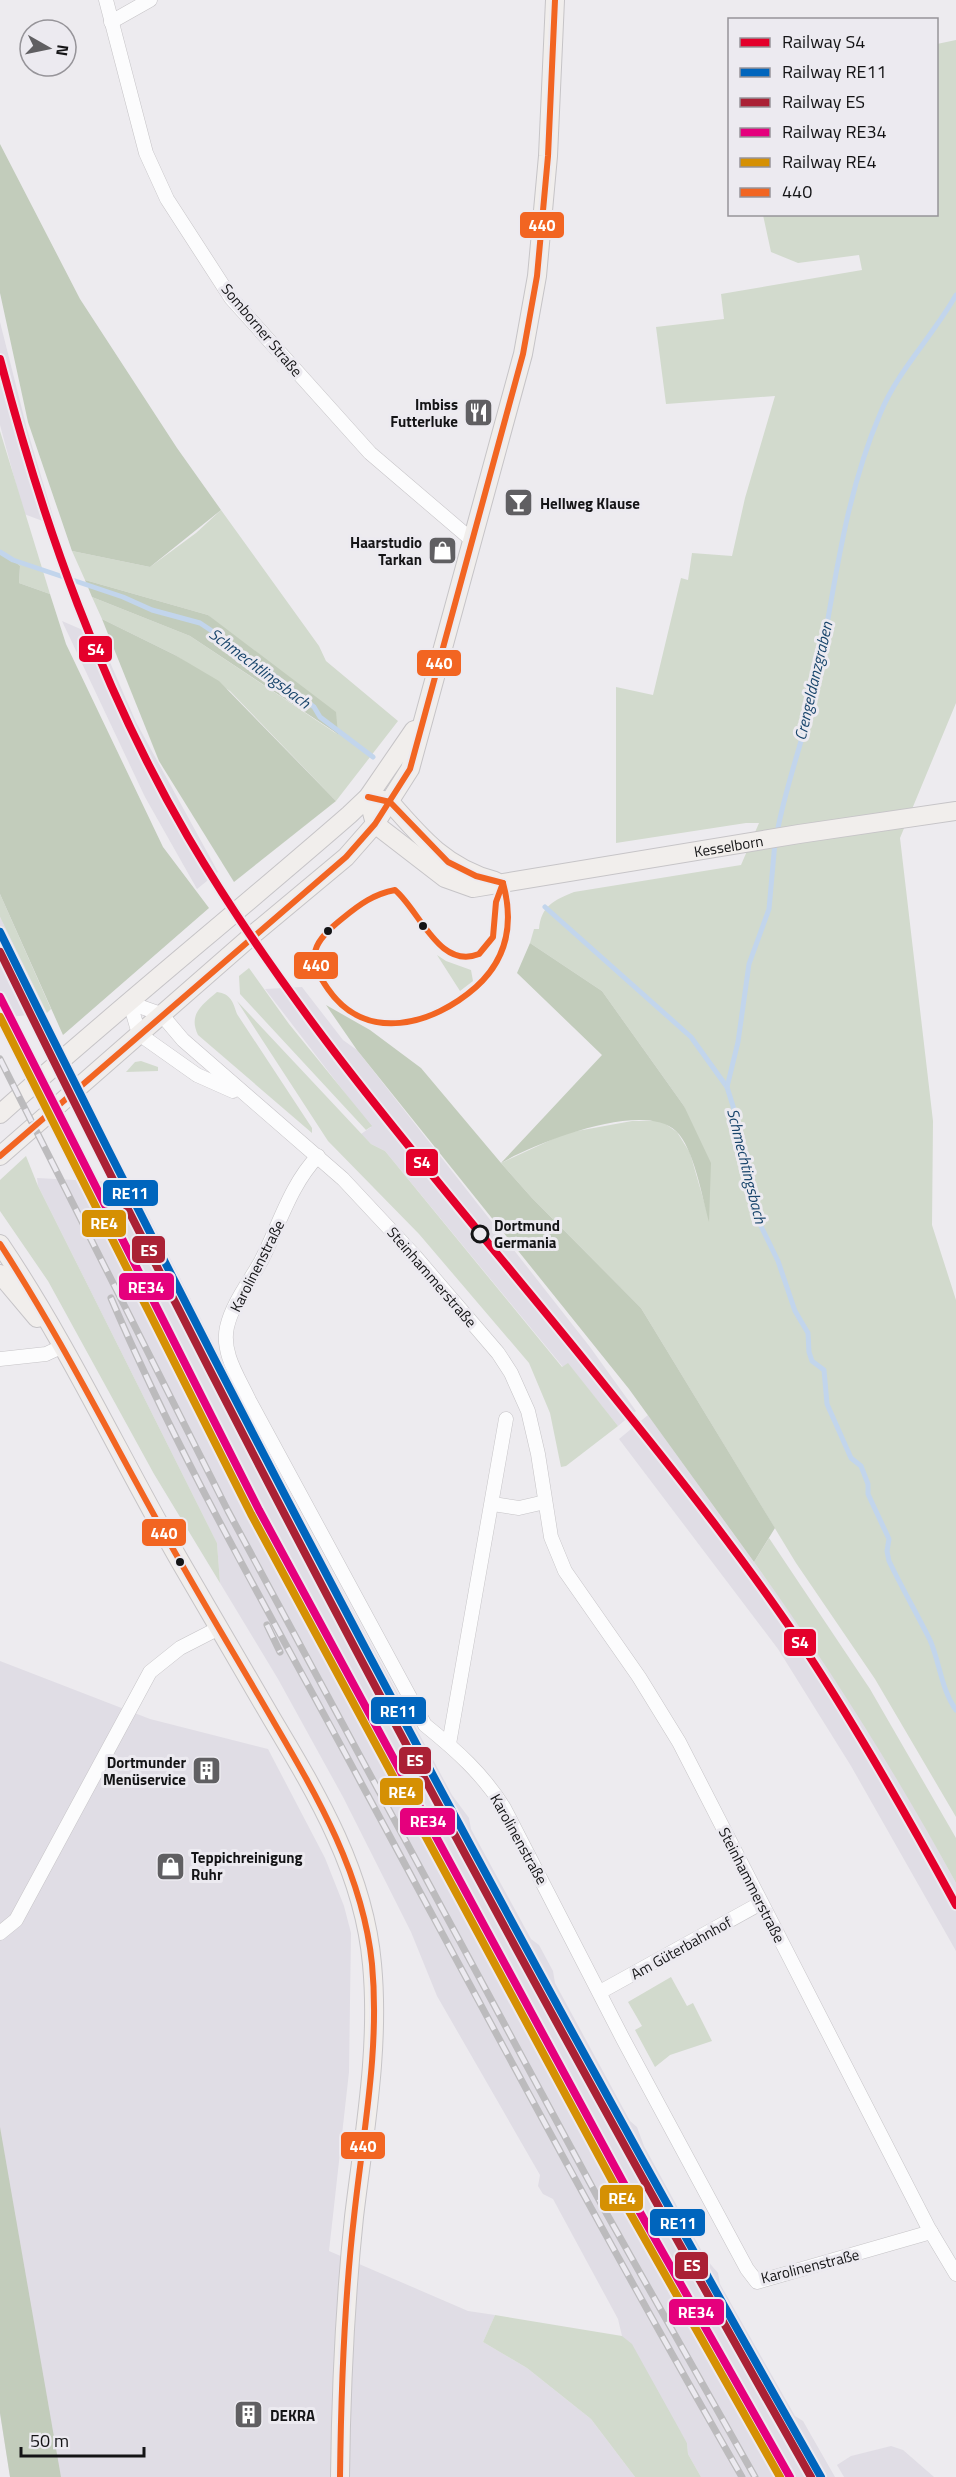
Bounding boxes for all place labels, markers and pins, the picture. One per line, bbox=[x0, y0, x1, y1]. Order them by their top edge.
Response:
place label: Imbiss Futterluke bbox=[390, 393, 458, 433]
restaurant icon: Imbiss Futterluke bbox=[463, 397, 495, 429]
bar icon: Hellweg Klause bbox=[503, 487, 535, 519]
place label: Hellweg Klause bbox=[540, 492, 640, 515]
place label: Haarstudio Tarkan bbox=[350, 531, 422, 571]
shop icon: Haarstudio Tarkan bbox=[427, 535, 459, 567]
unlabelled marker bbox=[417, 920, 429, 932]
unlabelled marker bbox=[322, 925, 334, 937]
place label: Dortmund Germania bbox=[494, 1214, 560, 1254]
marker: Dortmund Germania bbox=[471, 1225, 489, 1243]
unlabelled marker bbox=[174, 1556, 186, 1568]
place label: Dortmunder Menüservice bbox=[103, 1751, 186, 1791]
building icon: Dortmunder Menüservice bbox=[191, 1755, 223, 1787]
place label: Teppichreinigung Ruhr bbox=[191, 1846, 303, 1886]
shop icon: Teppichreinigung Ruhr bbox=[154, 1850, 186, 1882]
building icon: DEKRA bbox=[233, 2399, 265, 2431]
place label: DEKRA bbox=[270, 2404, 315, 2427]

